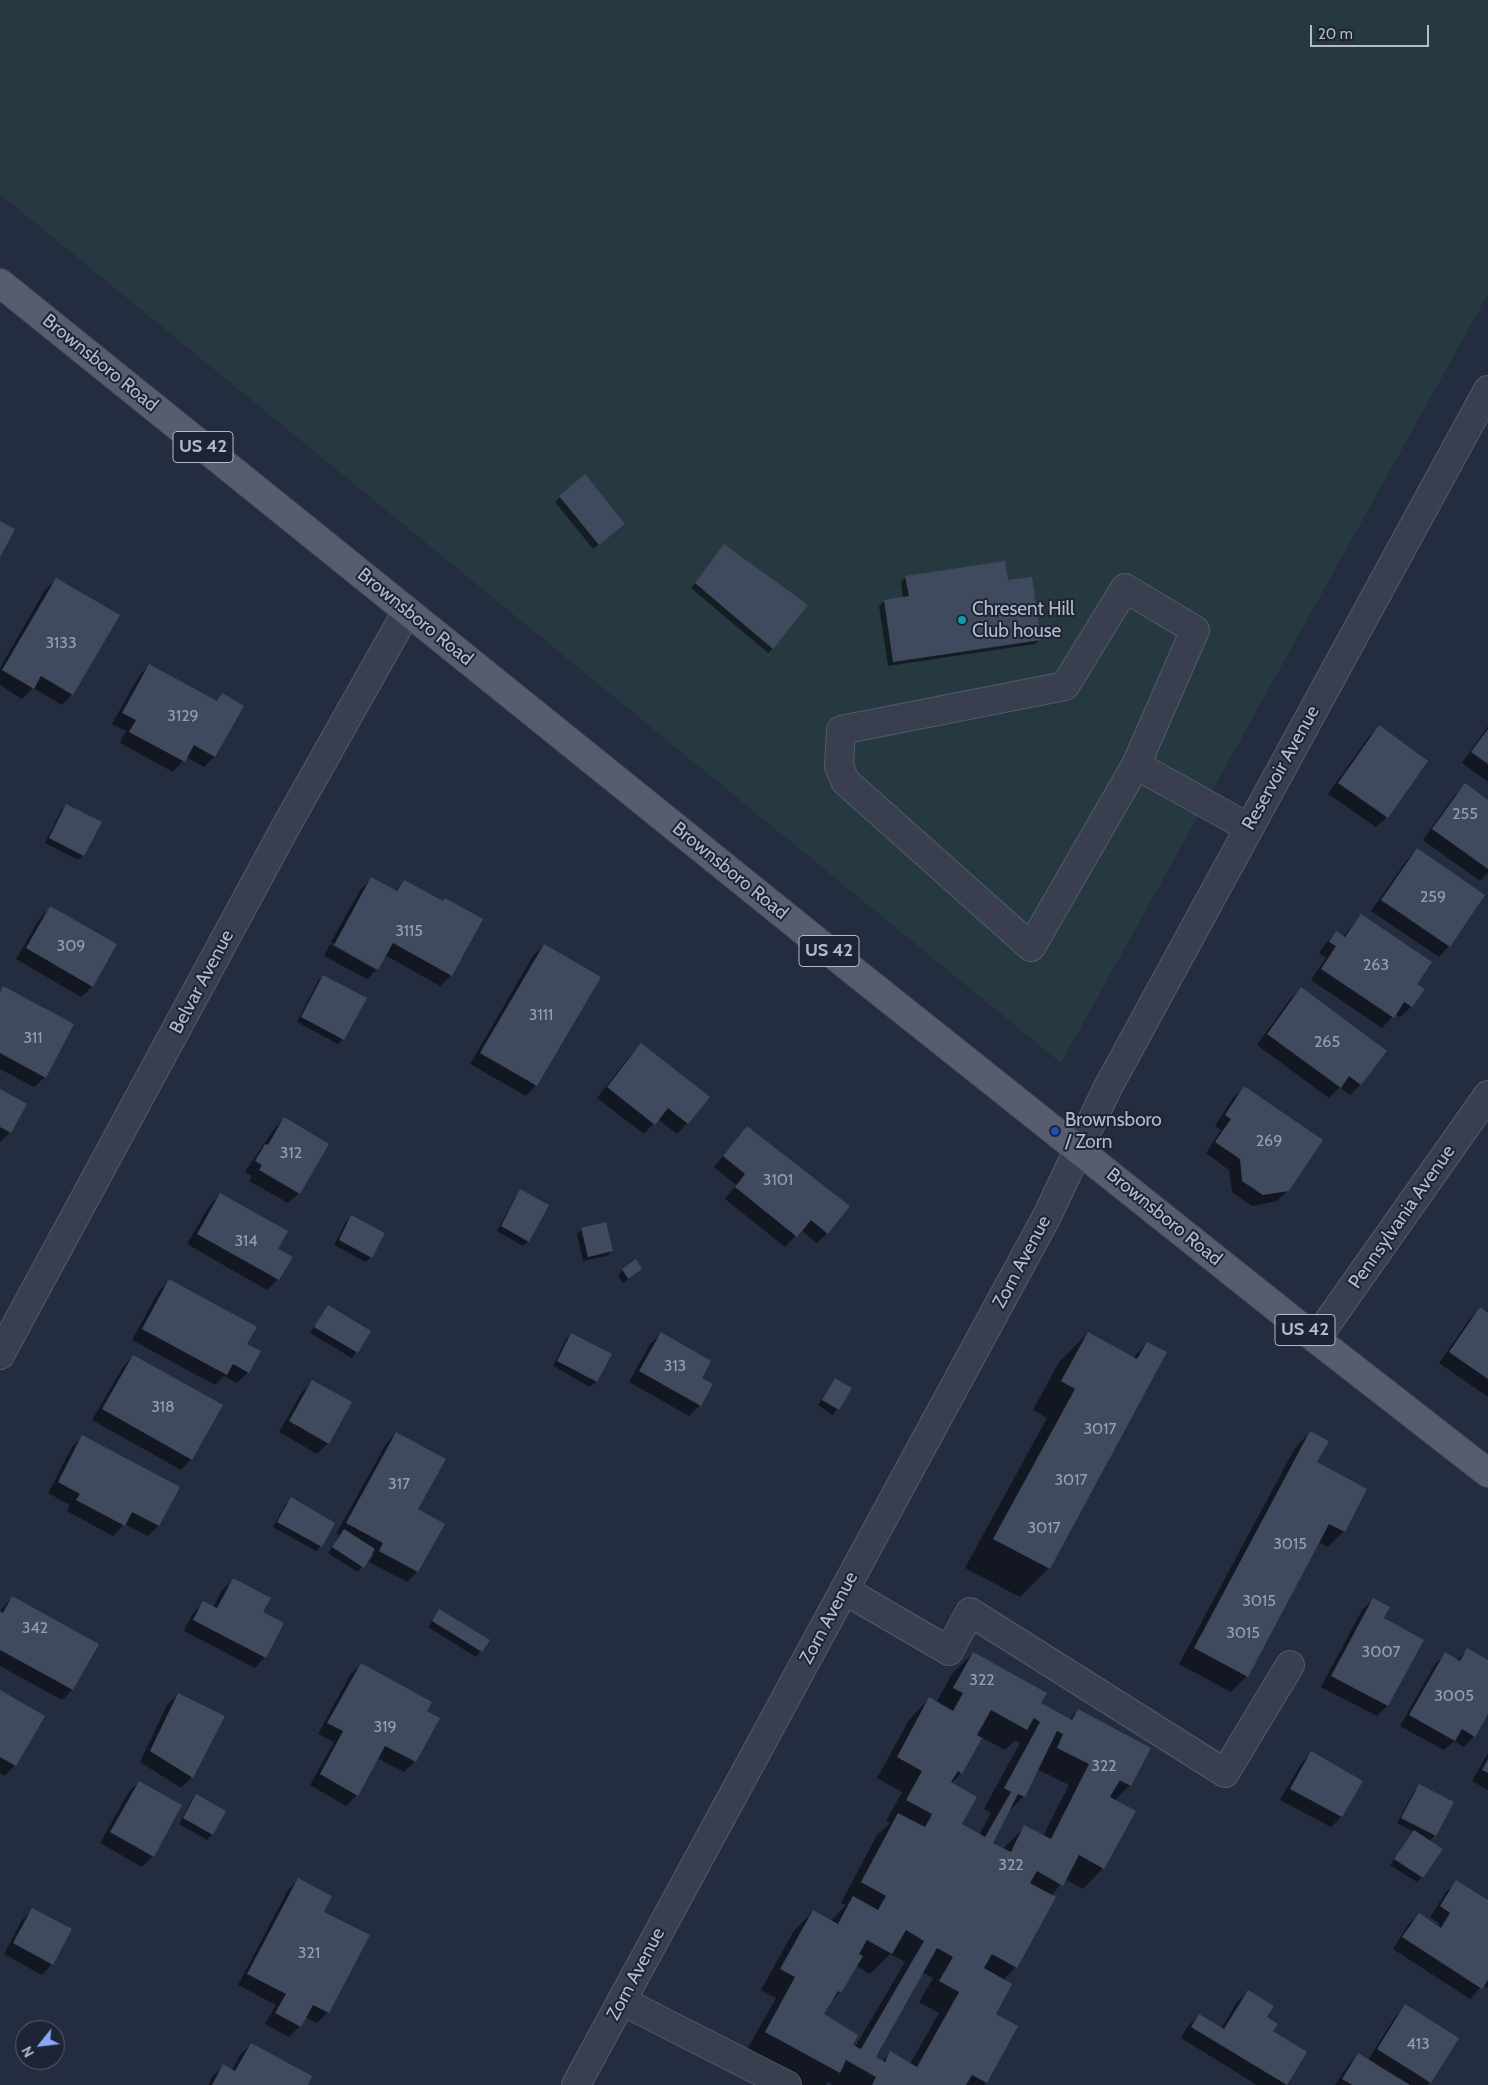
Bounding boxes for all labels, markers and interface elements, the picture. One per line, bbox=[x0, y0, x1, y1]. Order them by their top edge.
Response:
scale bar bbox=[1313, 15, 1432, 47]
text: 20 m bbox=[1318, 25, 1353, 43]
street label: Brownsboro Road bbox=[38, 309, 162, 417]
road number: US 42 bbox=[173, 432, 233, 462]
street label: Brownsboro Road bbox=[353, 563, 477, 671]
place label: Chresent Hill Club house bbox=[972, 598, 1074, 642]
marker: Chresent Hill Club house bbox=[956, 614, 968, 626]
house number: 3133 bbox=[45, 633, 77, 653]
street label: Reservoir Avenue bbox=[1237, 702, 1325, 834]
house number: 3129 bbox=[167, 706, 199, 726]
house number: 255 bbox=[1452, 804, 1478, 824]
street label: Brownsboro Road bbox=[668, 817, 792, 925]
house number: 259 bbox=[1420, 887, 1446, 907]
house number: 3115 bbox=[395, 921, 423, 941]
street label: Belvar Avenue bbox=[165, 926, 239, 1038]
house number: 309 bbox=[57, 936, 85, 956]
road number: US 42 bbox=[799, 936, 859, 966]
house number: 263 bbox=[1363, 955, 1389, 975]
house number: 3111 bbox=[529, 1005, 553, 1025]
house number: 311 bbox=[23, 1028, 43, 1048]
house number: 265 bbox=[1314, 1032, 1340, 1052]
place label: Brownsboro / Zorn bbox=[1065, 1109, 1162, 1153]
marker: Brownsboro / Zorn bbox=[1049, 1125, 1061, 1137]
house number: 269 bbox=[1256, 1131, 1282, 1151]
street label: Pennsylvania Avenue bbox=[1344, 1141, 1460, 1293]
house number: 312 bbox=[280, 1143, 302, 1163]
street label: Brownsboro Road bbox=[1102, 1163, 1226, 1271]
house number: 3101 bbox=[763, 1170, 793, 1190]
street label: Zorn Avenue bbox=[988, 1212, 1056, 1312]
house number: 314 bbox=[234, 1231, 258, 1251]
road number: US 42 bbox=[1275, 1314, 1335, 1346]
house number: 313 bbox=[664, 1356, 686, 1376]
house number: 318 bbox=[151, 1397, 175, 1417]
house number: 3017 bbox=[1083, 1419, 1117, 1439]
house number: 3017 bbox=[1054, 1470, 1088, 1490]
house number: 317 bbox=[388, 1474, 410, 1494]
house number: 3017 bbox=[1027, 1518, 1061, 1538]
house number: 3015 bbox=[1273, 1534, 1307, 1554]
street label: Zorn Avenue bbox=[795, 1568, 863, 1668]
house number: 3015 bbox=[1242, 1591, 1276, 1611]
house number: 342 bbox=[22, 1618, 48, 1638]
house number: 3015 bbox=[1226, 1623, 1260, 1643]
house number: 3007 bbox=[1362, 1642, 1400, 1662]
house number: 322 bbox=[969, 1670, 995, 1690]
house number: 3005 bbox=[1434, 1686, 1474, 1706]
house number: 319 bbox=[374, 1717, 396, 1737]
house number: 322 bbox=[1091, 1756, 1117, 1776]
house number: 322 bbox=[998, 1855, 1024, 1875]
street label: Zorn Avenue bbox=[602, 1924, 670, 2024]
house number: 321 bbox=[298, 1943, 320, 1963]
north arrow bbox=[15, 2020, 65, 2070]
house number: 413 bbox=[1406, 2034, 1430, 2054]
text: N bbox=[17, 2043, 38, 2060]

